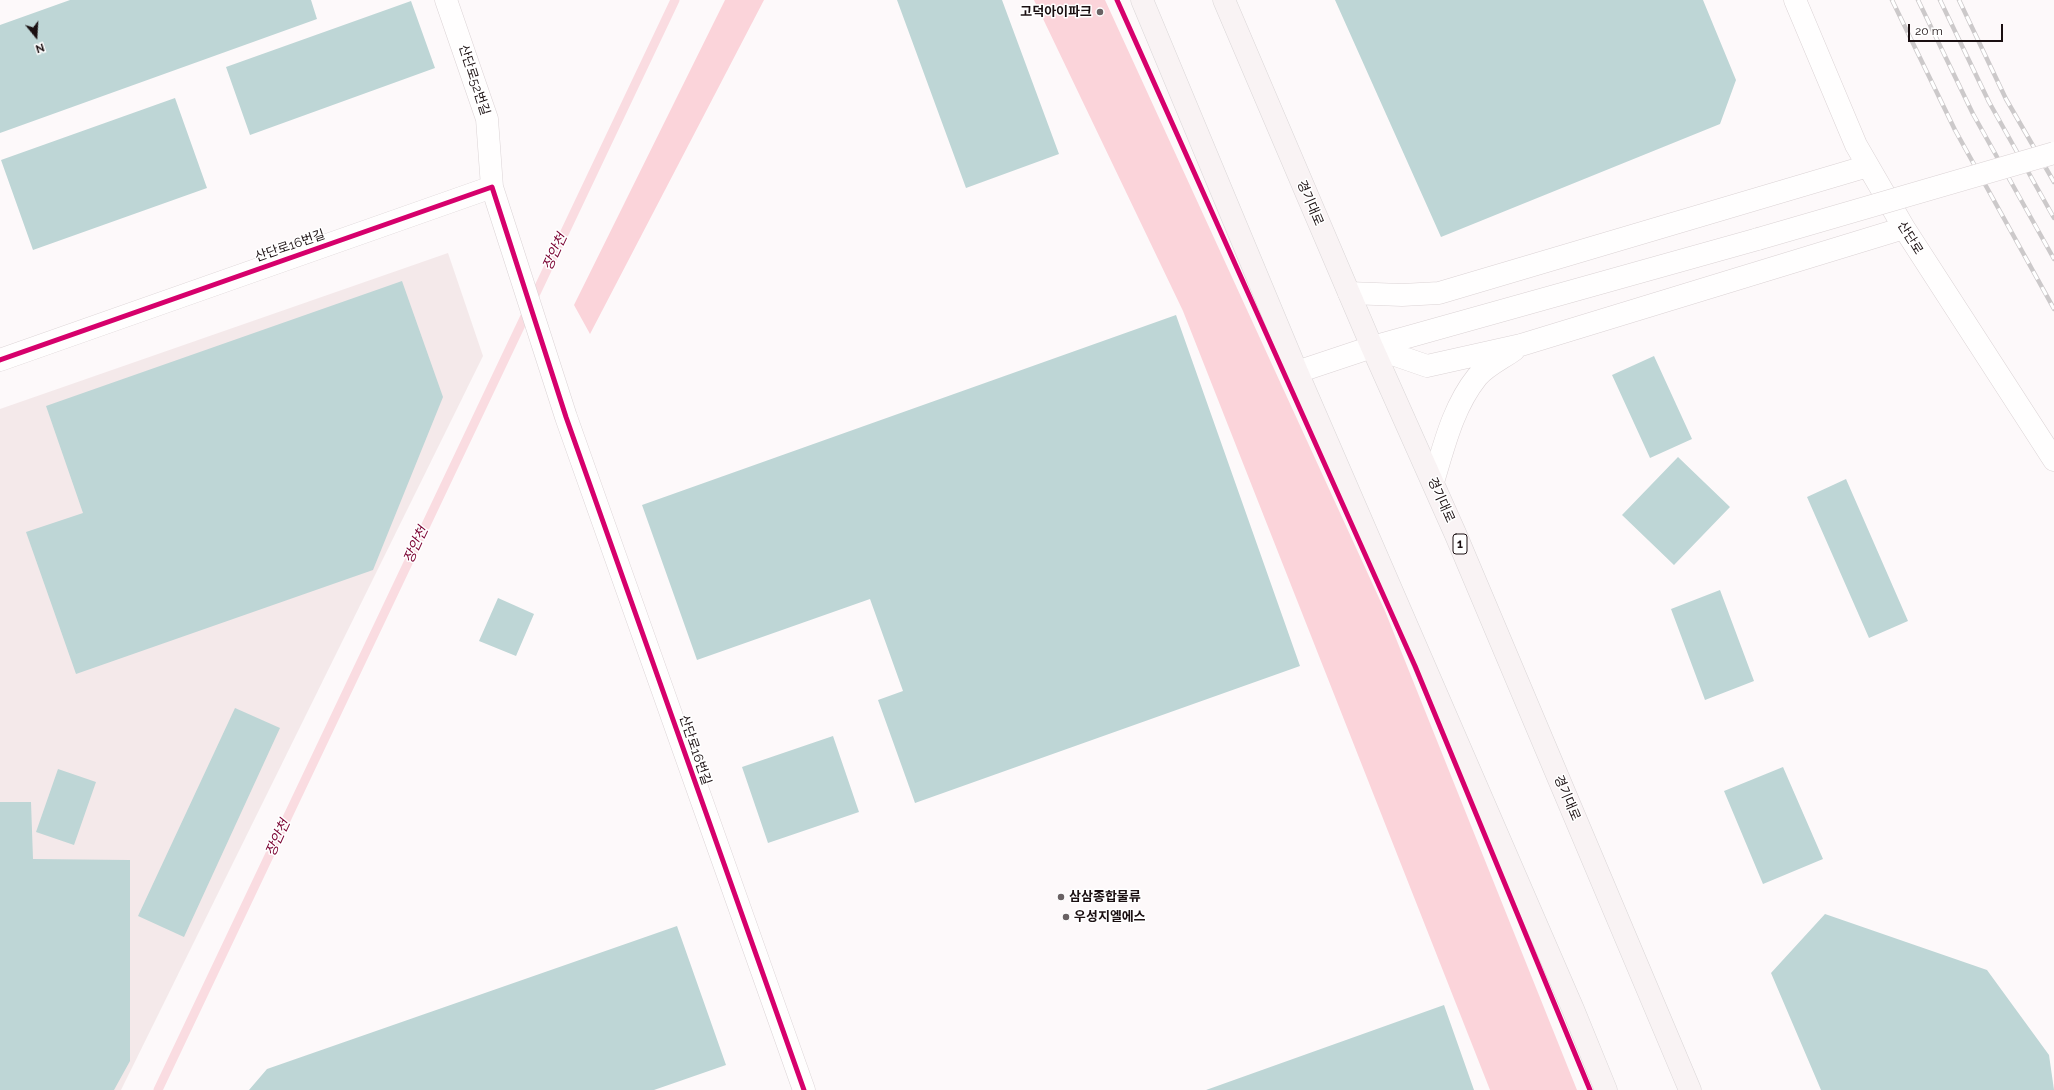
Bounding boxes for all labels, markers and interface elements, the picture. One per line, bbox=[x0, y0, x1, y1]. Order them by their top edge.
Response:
place label: 고덕아이파크 bbox=[1020, 4, 1092, 20]
marker: 고덕아이파크 bbox=[1095, 7, 1105, 17]
north arrow bbox=[16, 16, 56, 56]
scale bar bbox=[1910, 16, 2005, 42]
text: 20 m bbox=[1915, 24, 1943, 38]
text: N bbox=[34, 40, 46, 55]
street label: 산단로52번길 bbox=[455, 43, 493, 117]
street label: 경기대로 bbox=[1293, 178, 1327, 228]
street label: 산단로 bbox=[1894, 219, 1926, 257]
street label: 산단로16번길 bbox=[253, 227, 327, 265]
water label: 장안천 bbox=[539, 231, 571, 273]
street label: 경기대로 bbox=[1424, 475, 1458, 525]
water label: 장안천 bbox=[400, 524, 432, 566]
road number: 1 bbox=[1453, 534, 1467, 554]
street label: 산단로16번길 bbox=[676, 713, 714, 787]
street label: 경기대로 bbox=[1550, 773, 1584, 823]
water label: 장안천 bbox=[262, 817, 294, 859]
place label: 삼삼종합물류 bbox=[1069, 889, 1141, 905]
marker: 삼삼종합물류 bbox=[1056, 892, 1066, 902]
place label: 우성지엘에스 bbox=[1074, 909, 1146, 925]
marker: 우성지엘에스 bbox=[1061, 912, 1071, 922]

